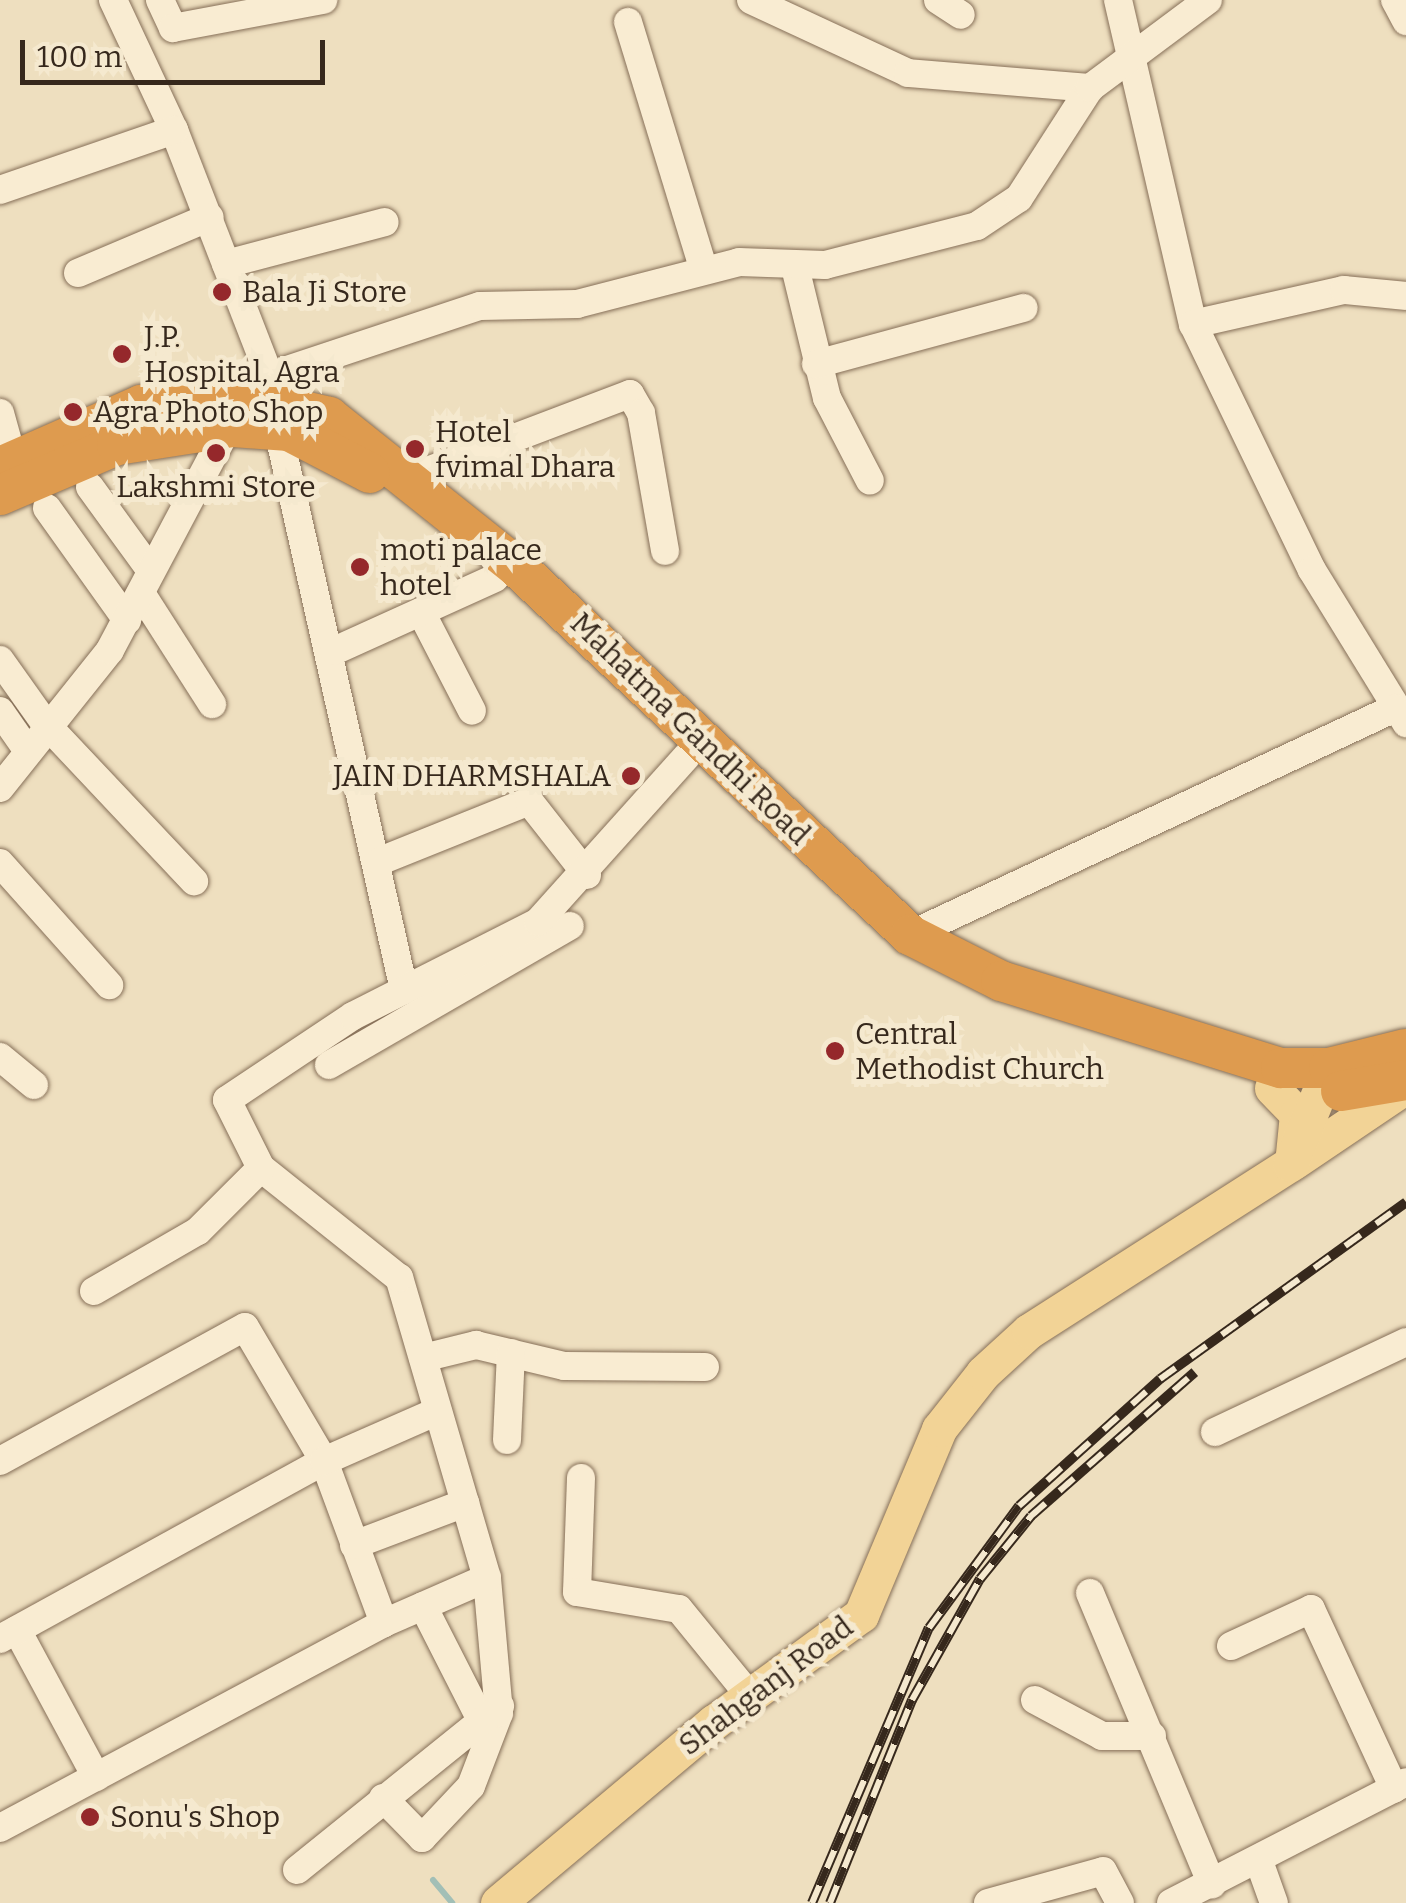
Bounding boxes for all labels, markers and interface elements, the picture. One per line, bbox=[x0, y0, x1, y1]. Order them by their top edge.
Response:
scale bar bbox=[25, 20, 330, 82]
text: 100 m bbox=[37, 39, 122, 75]
place label: Bala Ji Store bbox=[242, 274, 407, 310]
marker: Bala Ji Store bbox=[211, 281, 233, 303]
place label: J.P. Hospital, Agra bbox=[144, 319, 340, 390]
marker: J.P. Hospital, Agra bbox=[109, 341, 135, 367]
place label: Agra Photo Shop bbox=[93, 394, 323, 430]
marker: Agra Photo Shop bbox=[62, 401, 84, 423]
place label: Hotel fvimal Dhara bbox=[435, 414, 615, 484]
marker: Hotel fvimal Dhara bbox=[404, 438, 426, 460]
marker: Lakshmi Store bbox=[205, 442, 227, 464]
place label: Lakshmi Store bbox=[116, 469, 316, 505]
place label: moti palace hotel bbox=[380, 532, 542, 602]
marker: moti palace hotel bbox=[349, 556, 371, 578]
street label: Mahatma Gandhi Road bbox=[563, 605, 817, 853]
place label: JAIN DHARMSHALA bbox=[333, 758, 611, 794]
marker: JAIN DHARMSHALA bbox=[620, 765, 642, 787]
place label: Central Methodist Church bbox=[855, 1016, 1104, 1086]
marker: Central Methodist Church bbox=[824, 1040, 846, 1062]
street label: Shahganj Road bbox=[672, 1609, 860, 1763]
place label: Sonu's Shop bbox=[110, 1799, 280, 1835]
marker: Sonu's Shop bbox=[79, 1806, 101, 1828]

